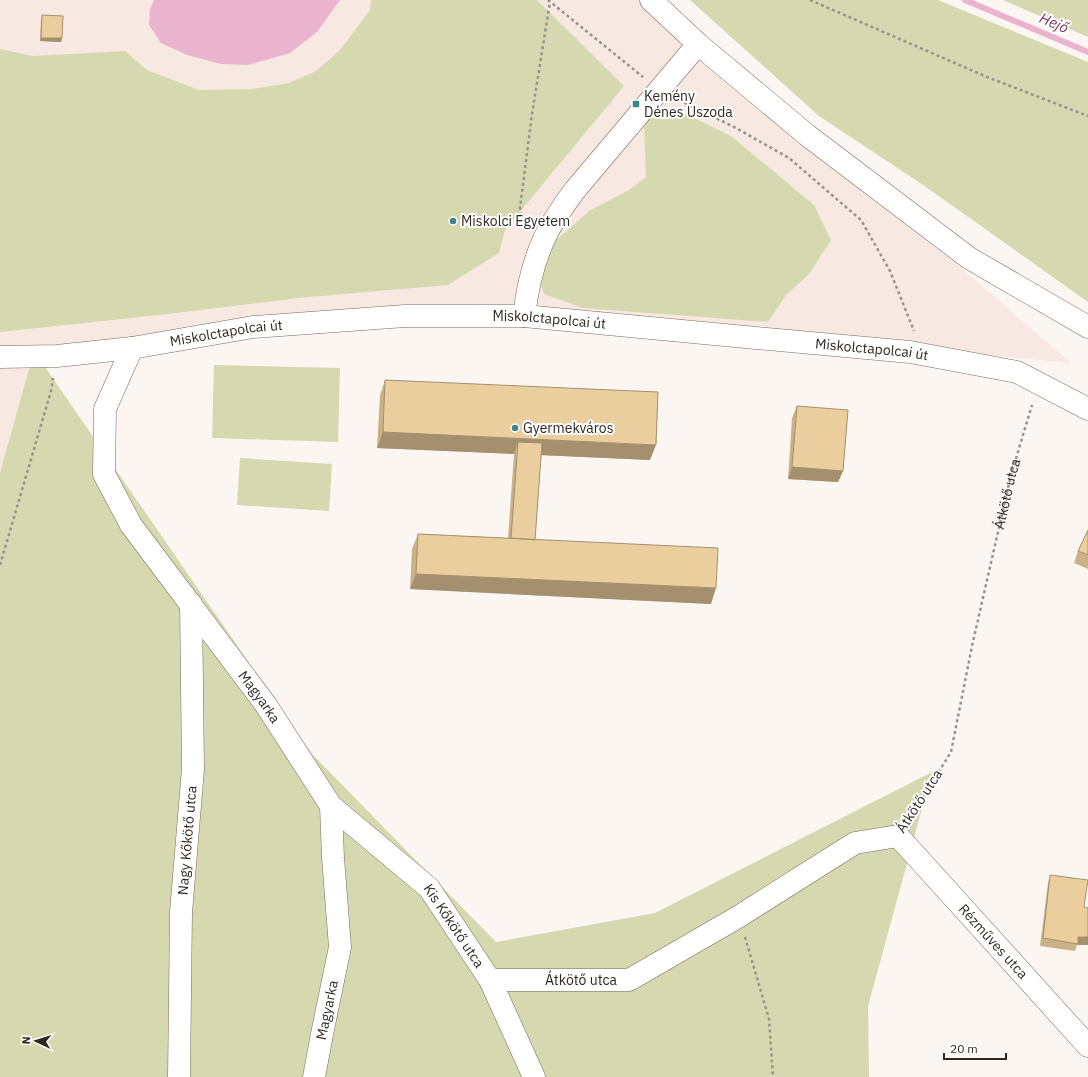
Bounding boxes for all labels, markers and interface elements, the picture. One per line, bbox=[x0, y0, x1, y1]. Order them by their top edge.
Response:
water label: Hejő bbox=[1037, 8, 1072, 37]
place label: Kemény Dénes Uszoda bbox=[644, 87, 733, 121]
marker: Kemény Dénes Uszoda bbox=[631, 99, 641, 109]
place label: Miskolci Egyetem bbox=[461, 212, 570, 230]
marker: Miskolci Egyetem bbox=[448, 216, 458, 226]
street label: Miskolctapolcai út bbox=[492, 307, 607, 333]
street label: Miskolctapolcai út bbox=[168, 316, 283, 350]
street label: Miskolctapolcai út bbox=[814, 334, 930, 364]
place label: Gyermekváros bbox=[523, 419, 614, 437]
marker: Gyermekváros bbox=[510, 423, 520, 433]
street label: Átkötő utca bbox=[989, 456, 1025, 531]
street label: Magyarka bbox=[234, 667, 285, 727]
street label: Átkötő utca bbox=[891, 765, 946, 836]
street label: Nagy Kőkötő utca bbox=[173, 784, 201, 896]
street label: Kis Kőkötő utca bbox=[420, 880, 489, 972]
street label: Rézműves utca bbox=[955, 900, 1032, 983]
street label: Átkötő utca bbox=[545, 970, 618, 989]
street label: Magyarka bbox=[312, 978, 342, 1041]
north arrow bbox=[16, 1021, 56, 1061]
scale bar bbox=[944, 1035, 1006, 1061]
text: N bbox=[19, 1036, 33, 1045]
text: 20 m bbox=[950, 1041, 978, 1056]

